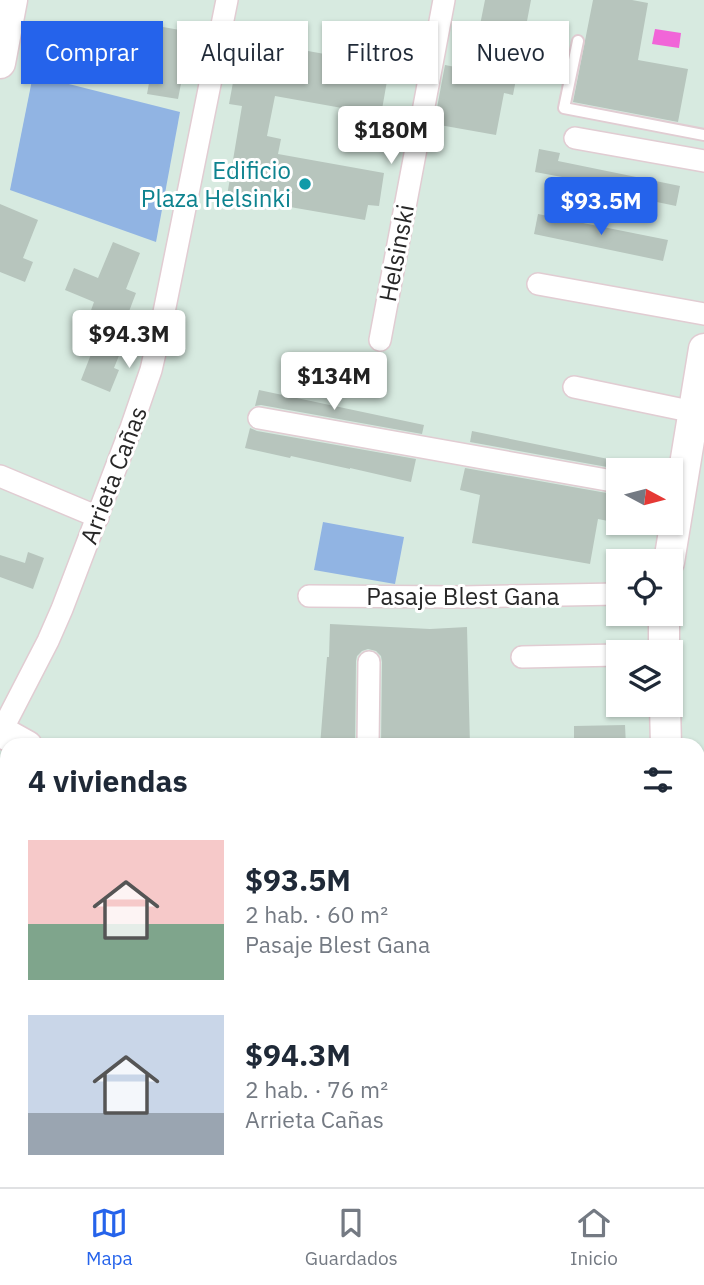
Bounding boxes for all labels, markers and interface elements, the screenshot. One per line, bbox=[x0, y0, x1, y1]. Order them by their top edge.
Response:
chip: Comprar bbox=[21, 21, 163, 84]
chip: Alquilar bbox=[177, 21, 308, 84]
chip: Filtros bbox=[322, 21, 438, 84]
chip: Nuevo bbox=[452, 21, 569, 84]
pin: $180M bbox=[342, 106, 440, 166]
text: $180M bbox=[354, 114, 428, 144]
place label: Edificio Plaza Helsinki bbox=[141, 154, 291, 214]
marker: Edificio Plaza Helsinki bbox=[297, 176, 313, 192]
pin: $93.5M bbox=[544, 177, 658, 237]
text: $93.5M bbox=[560, 185, 642, 215]
street label: Helsinski bbox=[371, 202, 421, 304]
pin: $94.3M bbox=[72, 310, 186, 370]
text: $94.3M bbox=[88, 318, 170, 348]
pin: $134M bbox=[285, 352, 383, 412]
text: $134M bbox=[297, 360, 371, 390]
street label: Arrieta Cañas bbox=[72, 402, 154, 548]
north arrow bbox=[606, 458, 682, 536]
map controls bbox=[606, 458, 683, 717]
button: locate bbox=[606, 549, 683, 626]
street label: Pasaje Blest Gana bbox=[366, 580, 560, 612]
button: layers bbox=[606, 640, 683, 717]
text: 4 viviendas bbox=[28, 761, 188, 800]
icon: filters bbox=[639, 761, 677, 799]
text: $93.5M bbox=[245, 860, 351, 899]
icon: home bbox=[84, 868, 168, 952]
text: 2 hab. · 60 m² bbox=[245, 899, 388, 929]
text: Pasaje Blest Gana bbox=[245, 929, 430, 959]
text: $94.3M bbox=[245, 1035, 351, 1074]
icon: home bbox=[84, 1043, 168, 1127]
text: 2 hab. · 76 m² bbox=[245, 1074, 388, 1104]
text: Arrieta Cañas bbox=[245, 1104, 384, 1134]
tab: Mapa bbox=[86, 1204, 133, 1270]
tab: Guardados bbox=[305, 1204, 398, 1270]
tab: Inicio bbox=[570, 1204, 618, 1270]

